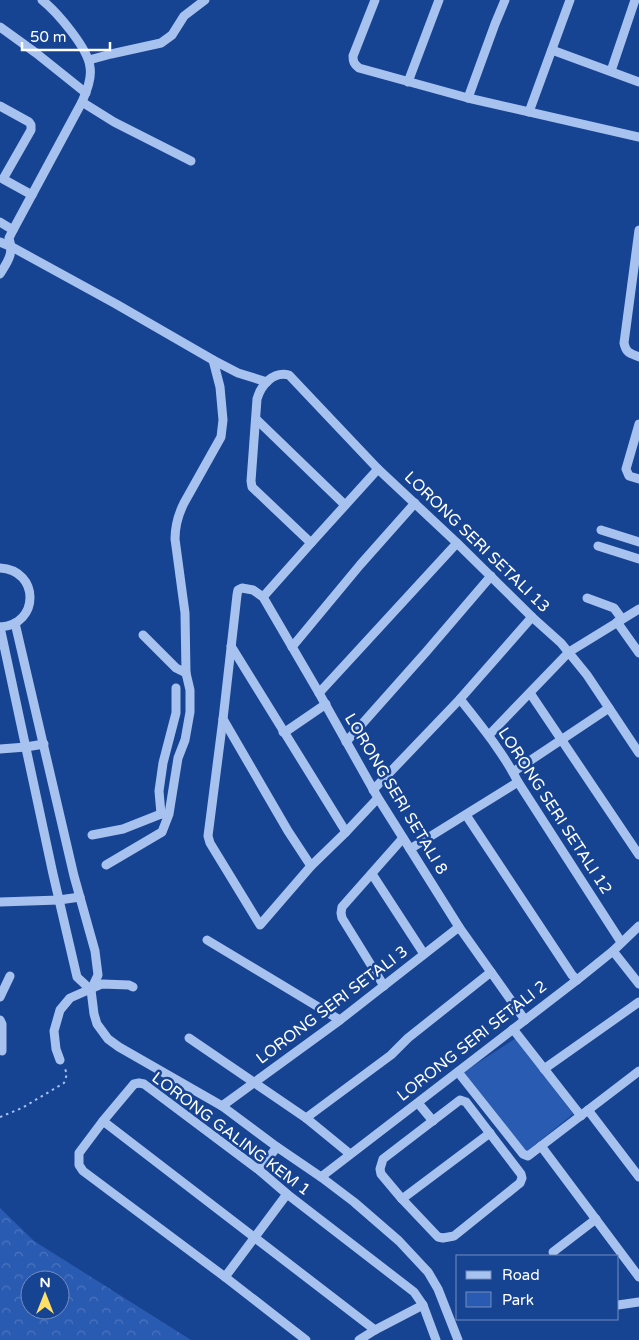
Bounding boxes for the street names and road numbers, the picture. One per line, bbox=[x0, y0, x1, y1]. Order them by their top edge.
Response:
street label: LORONG SERI SETALI 13 bbox=[400, 467, 554, 617]
street label: LORONG SERI SETALI 8 bbox=[340, 710, 452, 878]
street label: LORONG SERI SETALI 12 bbox=[494, 724, 616, 898]
street label: LORONG SERI SETALI 3 bbox=[252, 941, 412, 1069]
street label: LORONG SERI SETALI 2 bbox=[393, 976, 551, 1106]
street label: LORONG GALING KEM 1 bbox=[148, 1068, 314, 1200]

